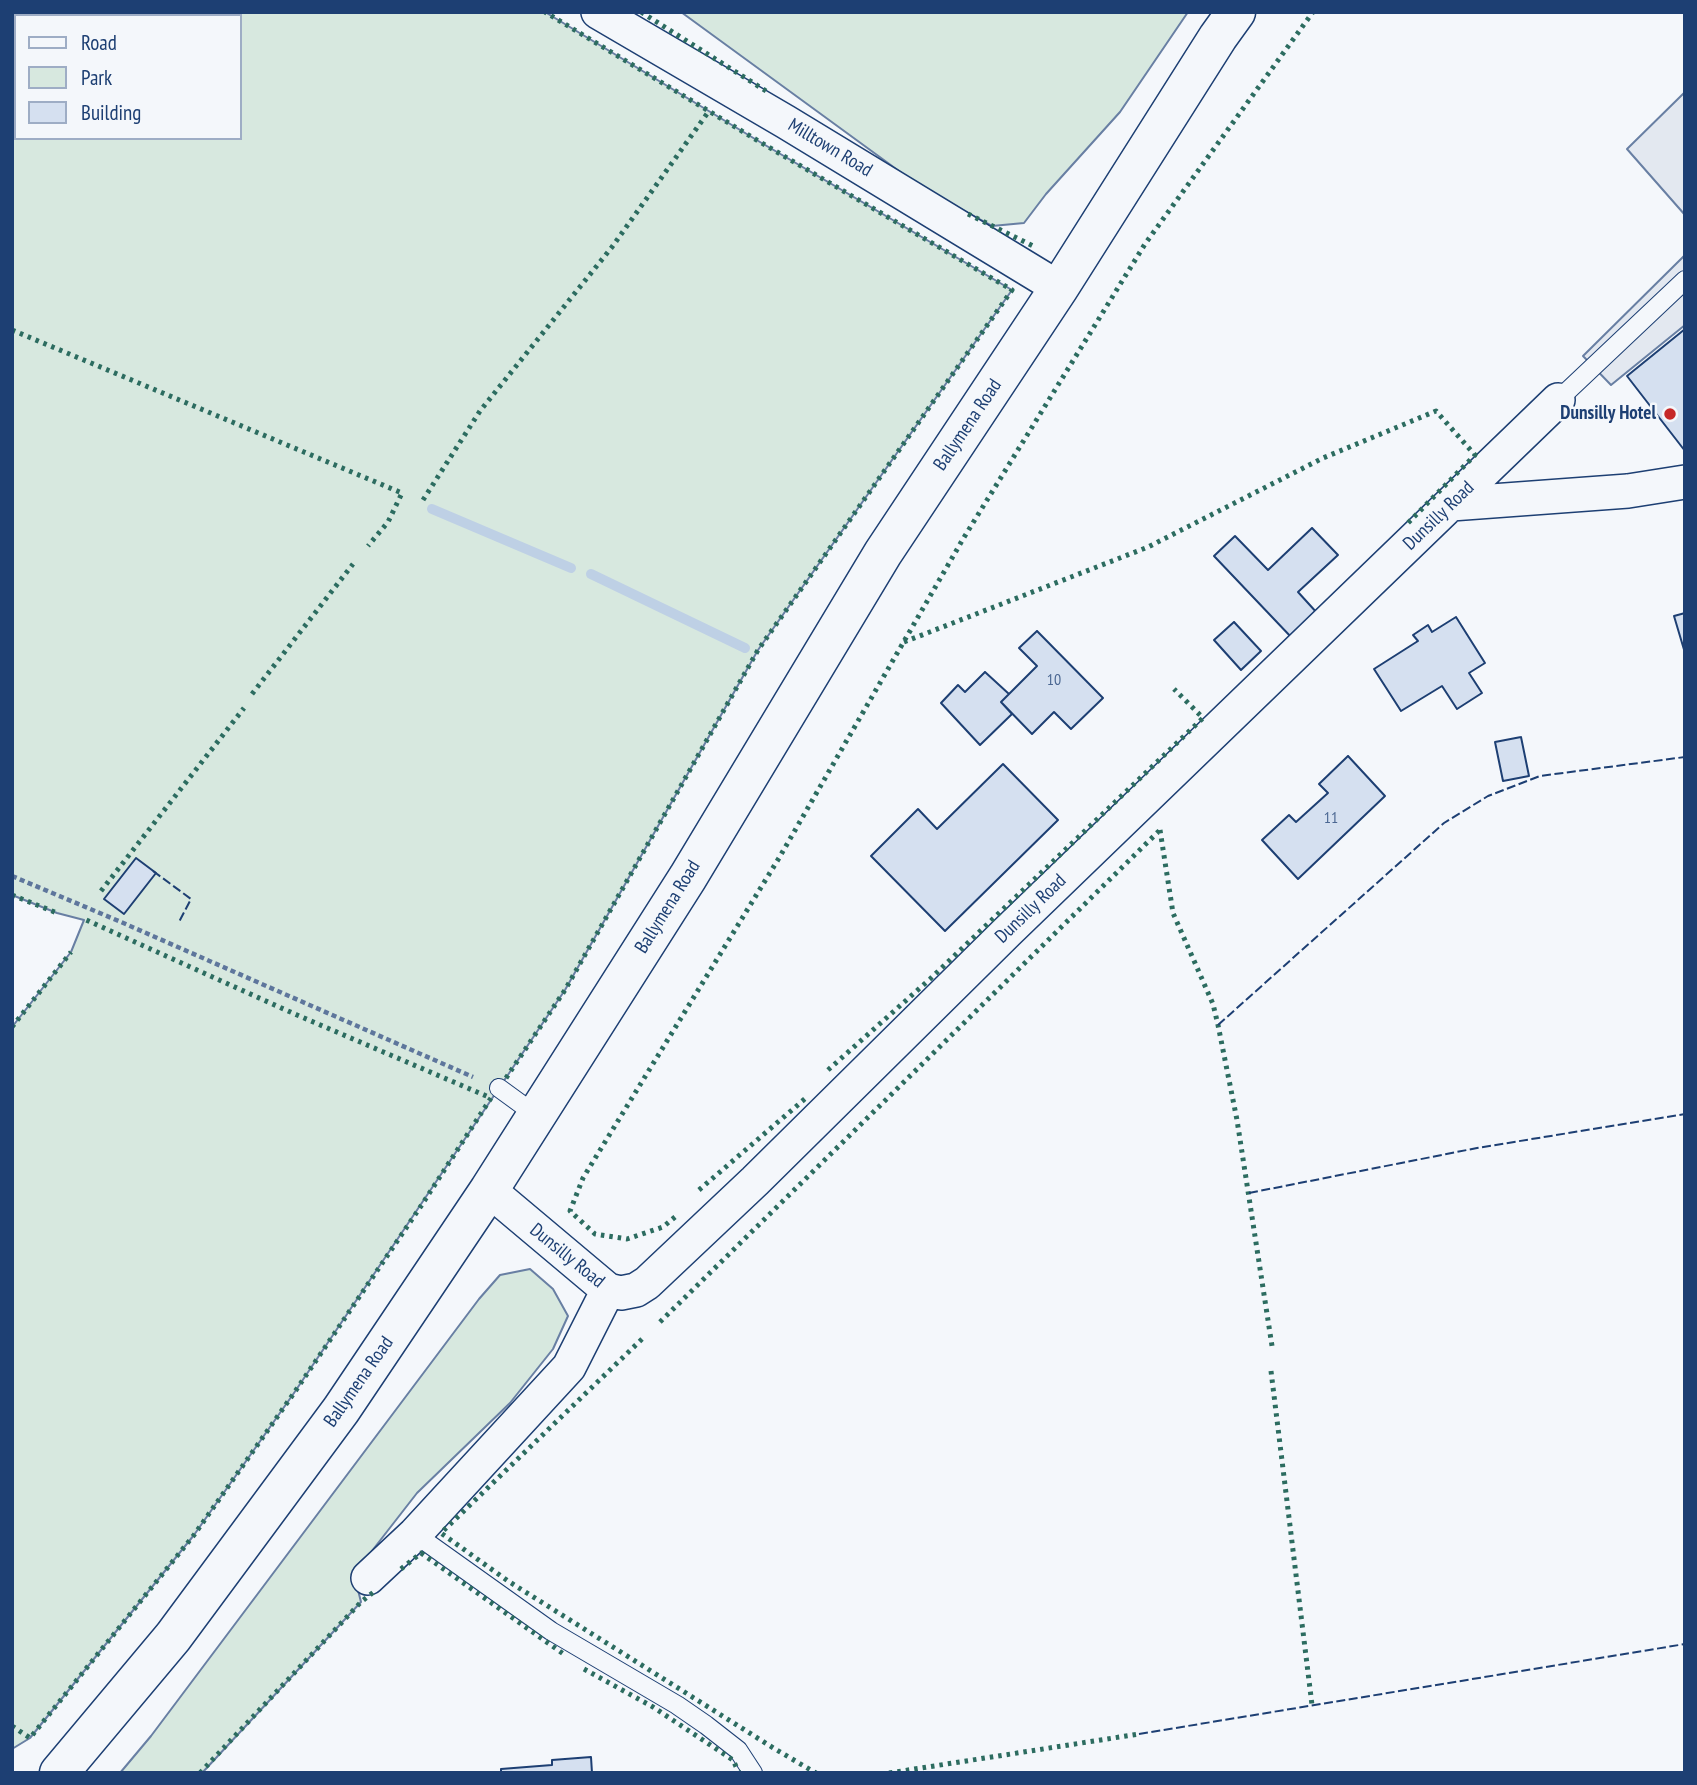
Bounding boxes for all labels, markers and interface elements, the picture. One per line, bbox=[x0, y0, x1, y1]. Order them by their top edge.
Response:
legend bbox=[14, 14, 242, 140]
text: Road bbox=[81, 29, 117, 56]
text: Park bbox=[81, 64, 112, 91]
text: Building bbox=[81, 99, 141, 126]
street label: Milltown Road bbox=[784, 114, 876, 182]
street label: Ballymena Road bbox=[929, 375, 1007, 475]
place label: Dunsilly Hotel bbox=[1560, 403, 1656, 425]
marker: Dunsilly Hotel bbox=[1662, 406, 1678, 422]
street label: Dunsilly Road bbox=[1399, 477, 1479, 555]
house number: 10 bbox=[1047, 670, 1061, 690]
house number: 11 bbox=[1324, 808, 1338, 828]
street label: Ballymena Road bbox=[630, 856, 706, 958]
street label: Dunsilly Road bbox=[991, 870, 1071, 948]
street label: Dunsilly Road bbox=[525, 1219, 609, 1293]
street label: Ballymena Road bbox=[320, 1332, 398, 1432]

